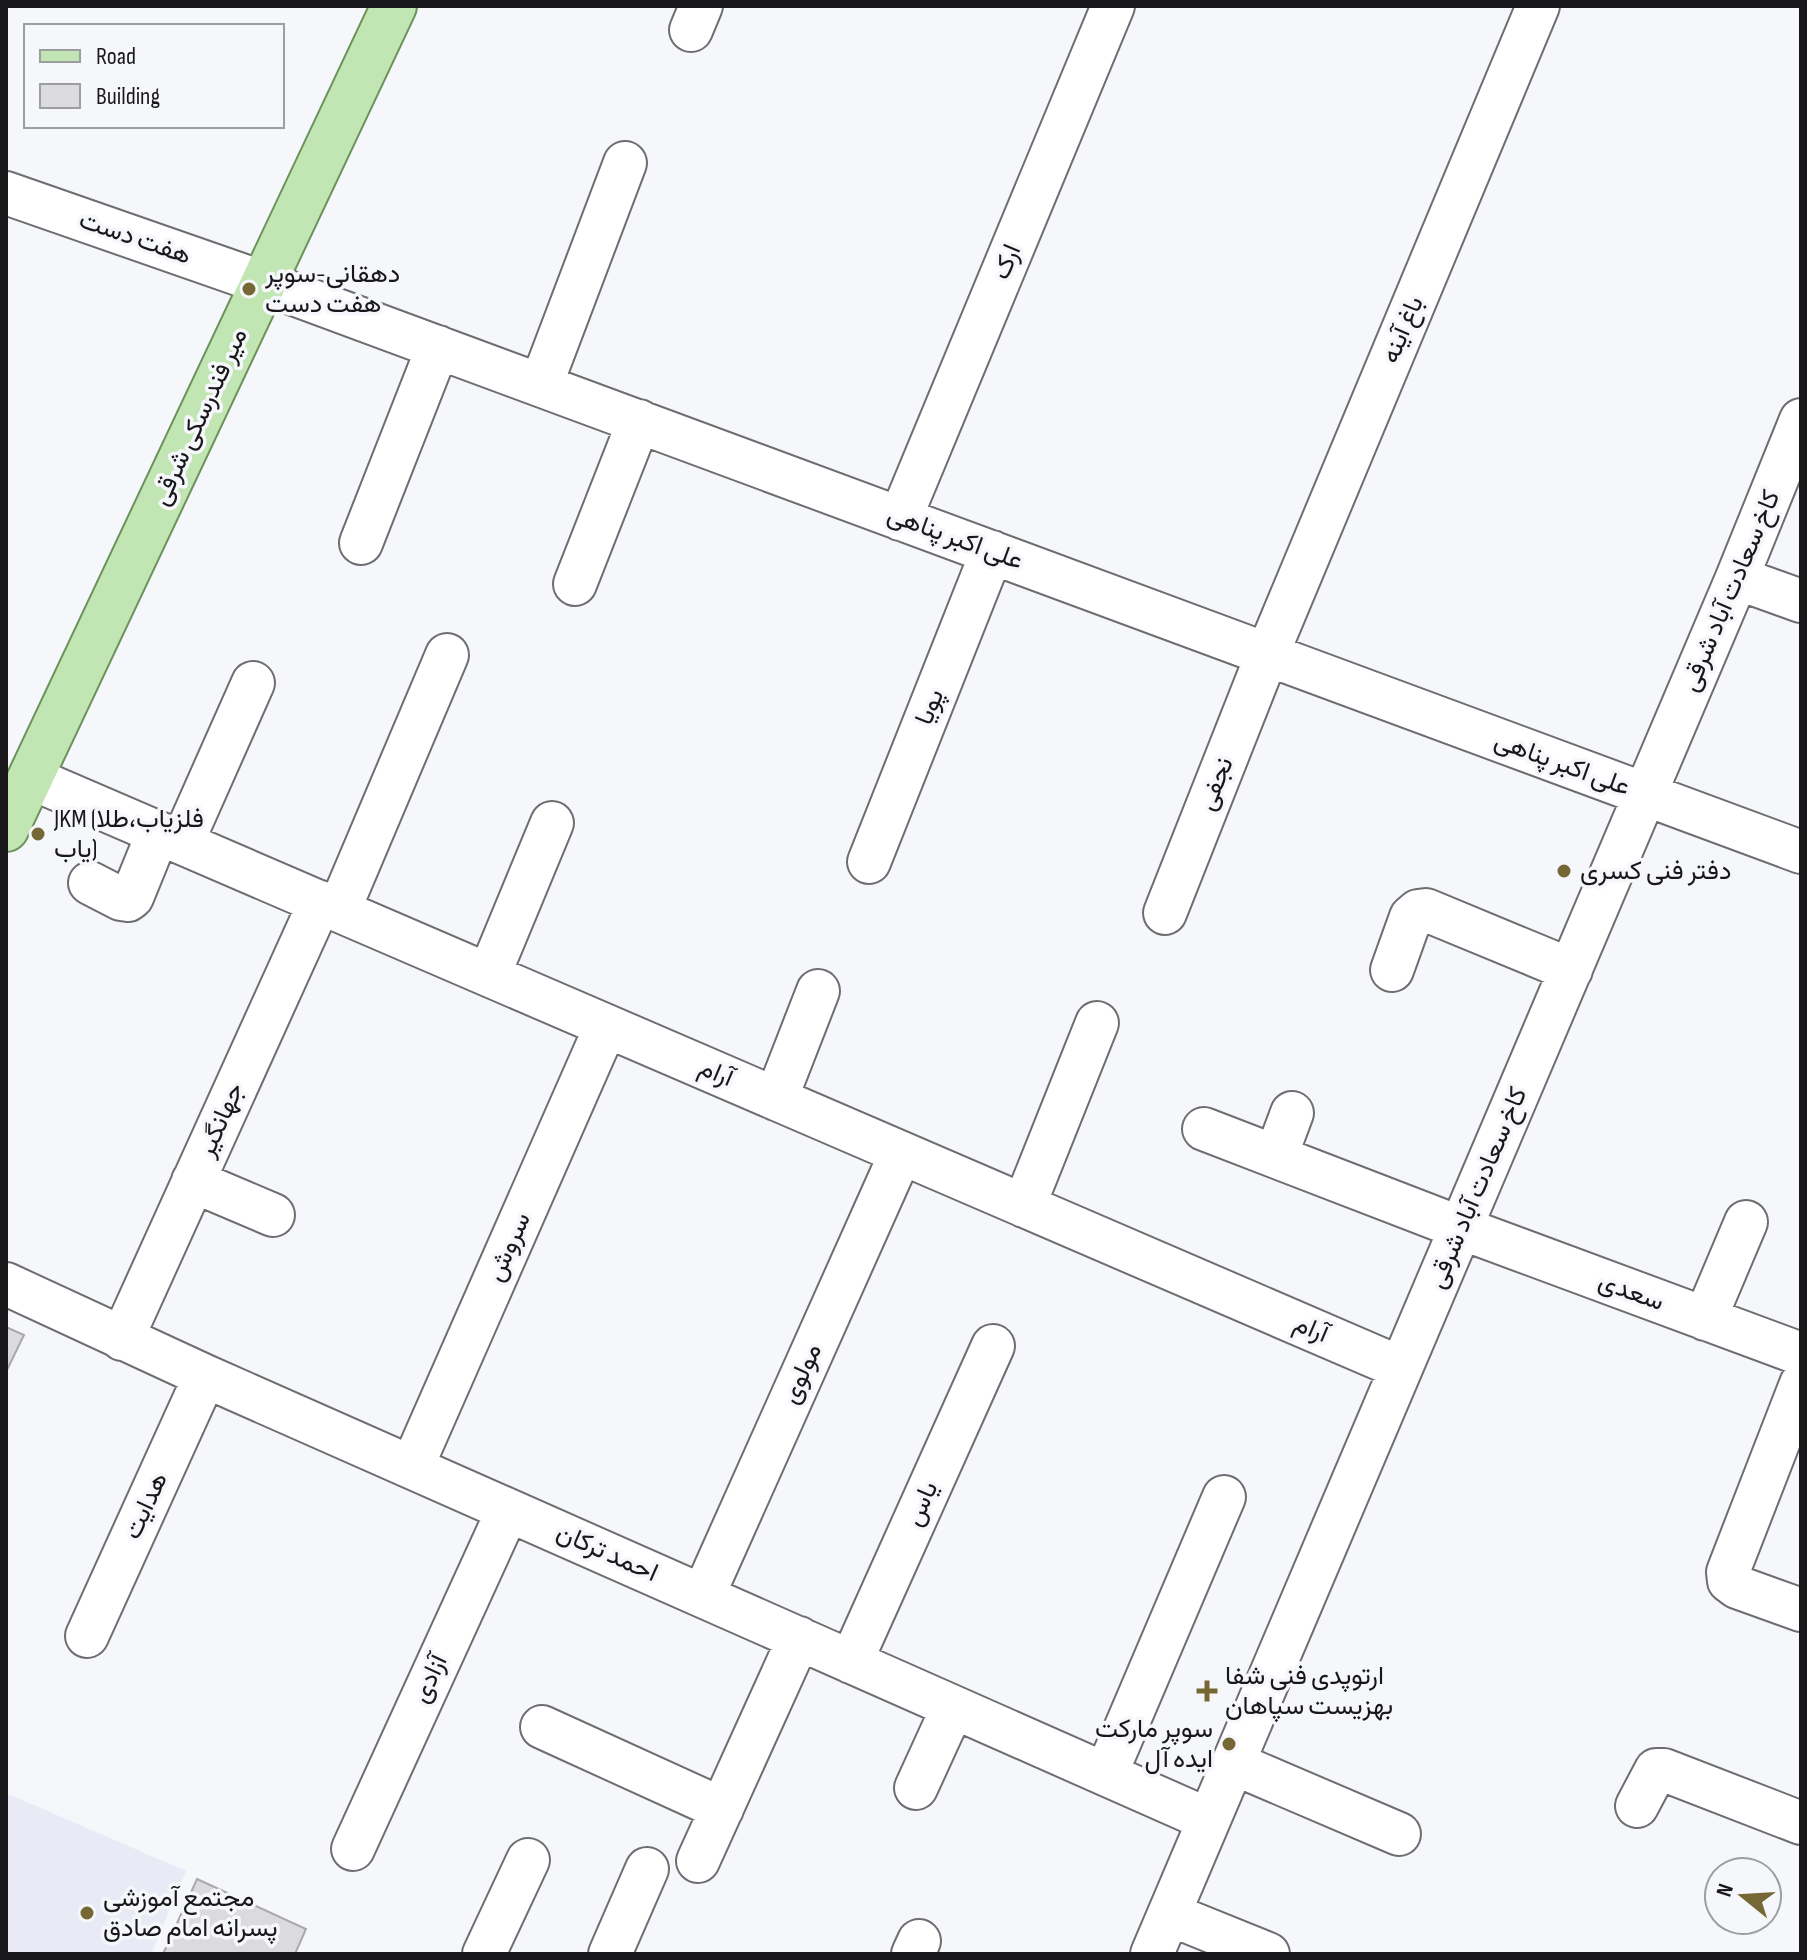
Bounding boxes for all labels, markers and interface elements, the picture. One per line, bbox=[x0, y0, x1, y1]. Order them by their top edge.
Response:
legend bbox=[24, 24, 284, 128]
text: Road bbox=[96, 42, 136, 71]
text: Building bbox=[96, 82, 160, 111]
street label: هفت دست bbox=[75, 204, 195, 272]
street label: ارک bbox=[986, 240, 1028, 284]
place label: دهقانی-سوپر هفت دست bbox=[264, 259, 400, 320]
marker: دهقانی-سوپر هفت دست bbox=[240, 280, 258, 298]
street label: باغ آینه bbox=[1375, 292, 1432, 369]
street label: میر فندرسکی شرقی bbox=[145, 323, 255, 511]
street label: کاخ سعادت آباد شرقی bbox=[1675, 486, 1788, 697]
street label: علی اکبر پناهی bbox=[883, 499, 1027, 578]
street label: پویا bbox=[909, 685, 952, 730]
street label: علی اکبر پناهی bbox=[1490, 725, 1634, 804]
street label: نجفی bbox=[1191, 753, 1241, 815]
place label: JKM (فلزیاب،طلا یاب) bbox=[53, 804, 204, 865]
marker: JKM (فلزیاب،طلا یاب) bbox=[29, 825, 47, 843]
place label: دفتر فنی کسری bbox=[1580, 856, 1731, 887]
marker: دفتر فنی کسری bbox=[1555, 862, 1573, 880]
street label: آرام bbox=[694, 1052, 740, 1095]
street label: جهانگیر bbox=[191, 1078, 251, 1163]
street label: کاخ سعادت آباد شرقی bbox=[1422, 1083, 1535, 1294]
street label: سروش bbox=[480, 1208, 538, 1286]
street label: سعدی bbox=[1594, 1266, 1668, 1318]
street label: آرام bbox=[1289, 1308, 1335, 1351]
street label: مولوی bbox=[775, 1339, 829, 1409]
street label: هدایت bbox=[117, 1468, 175, 1544]
street label: یاس bbox=[899, 1477, 945, 1531]
street label: احمد ترکان bbox=[551, 1517, 663, 1589]
street label: آزادی bbox=[405, 1648, 455, 1708]
place label: ارتوپدی فنی شفا بهزیست سپاهان bbox=[1225, 1661, 1393, 1723]
marker: ارتوپدی فنی شفا بهزیست سپاهان bbox=[1196, 1680, 1218, 1702]
place label: سوپر مارکت ایده آل bbox=[1095, 1714, 1213, 1775]
marker: سوپر مارکت ایده آل bbox=[1220, 1735, 1238, 1753]
north arrow bbox=[1703, 1856, 1783, 1936]
text: N bbox=[1711, 1881, 1740, 1900]
place label: مجتمع آموزشی پسرانه امام صادق bbox=[103, 1883, 278, 1945]
marker: مجتمع آموزشی پسرانه امام صادق bbox=[78, 1904, 96, 1922]

